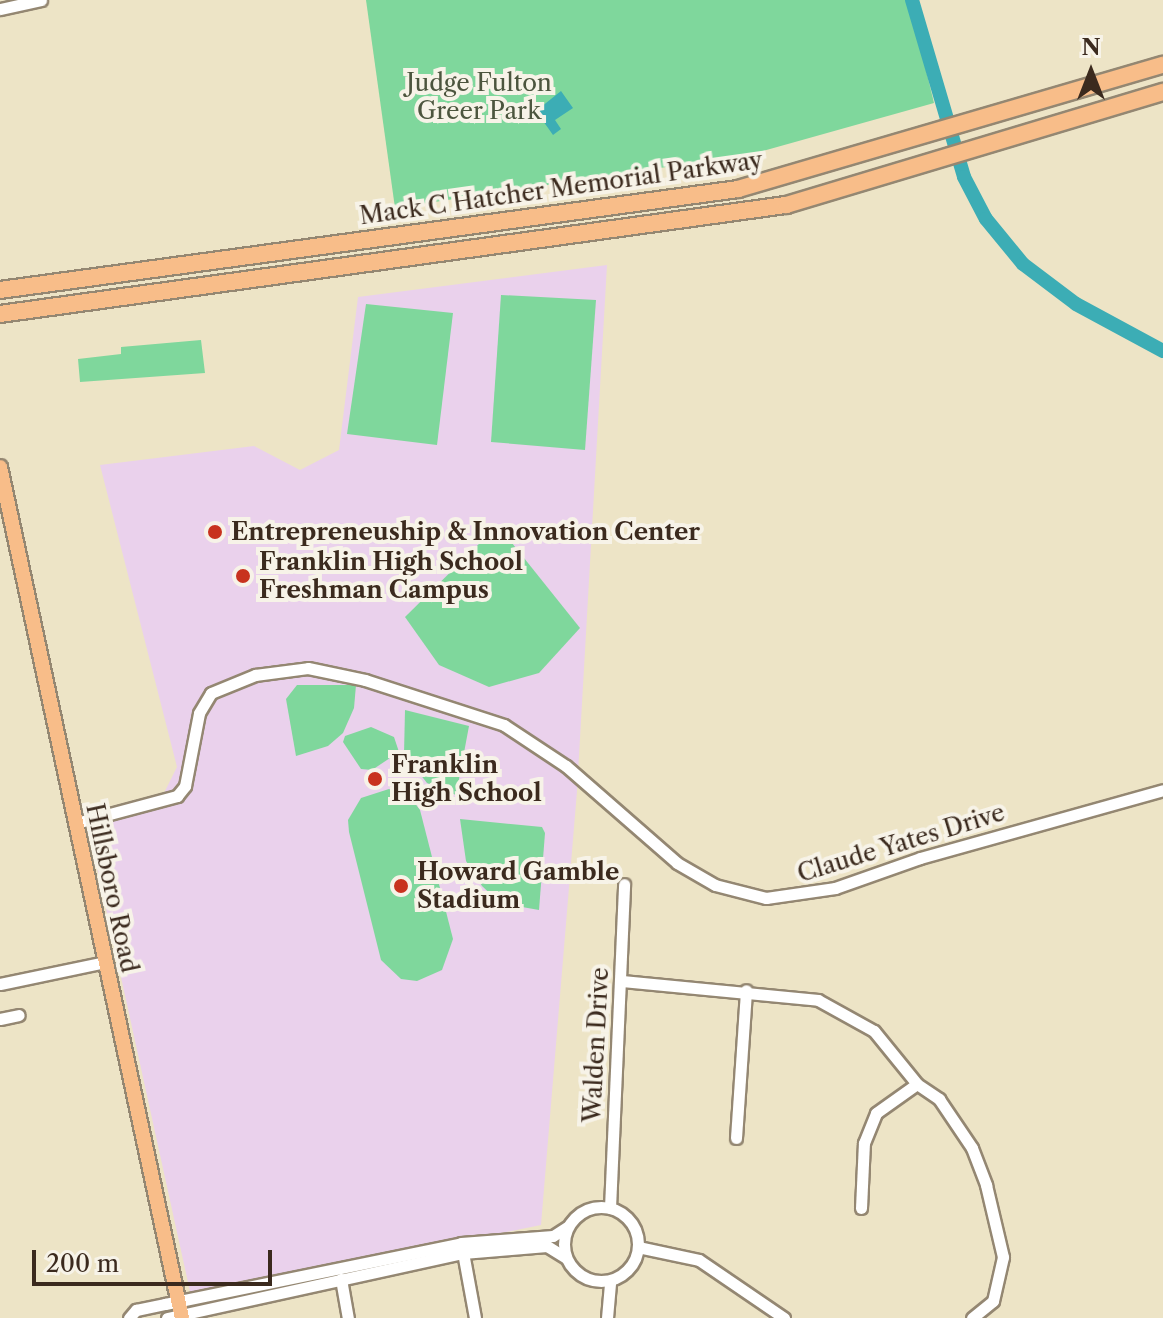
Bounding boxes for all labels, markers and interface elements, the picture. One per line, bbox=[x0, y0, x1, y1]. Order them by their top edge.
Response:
north arrow bbox=[1051, 32, 1131, 112]
text: N bbox=[1081, 34, 1101, 61]
park label: Judge Fulton Greer Park bbox=[406, 69, 552, 125]
street label: Mack C Hatcher Memorial Parkway bbox=[357, 145, 765, 231]
place label: Entrepreneuship & Innovation Center bbox=[231, 518, 700, 546]
marker: Entrepreneuship & Innovation Center bbox=[206, 523, 224, 541]
place label: Franklin High School Freshman Campus bbox=[259, 548, 523, 604]
marker: Franklin High School Freshman Campus bbox=[234, 567, 252, 585]
place label: Franklin High School bbox=[391, 751, 542, 807]
marker: Franklin High School bbox=[366, 770, 384, 788]
street label: Claude Yates Drive bbox=[794, 798, 1008, 888]
street label: Hillsboro Road bbox=[80, 801, 144, 975]
place label: Howard Gamble Stadium bbox=[417, 858, 619, 914]
marker: Howard Gamble Stadium bbox=[392, 877, 410, 895]
street label: Walden Drive bbox=[578, 966, 614, 1124]
scale bar bbox=[36, 1234, 276, 1284]
text: 200 m bbox=[46, 1249, 119, 1278]

